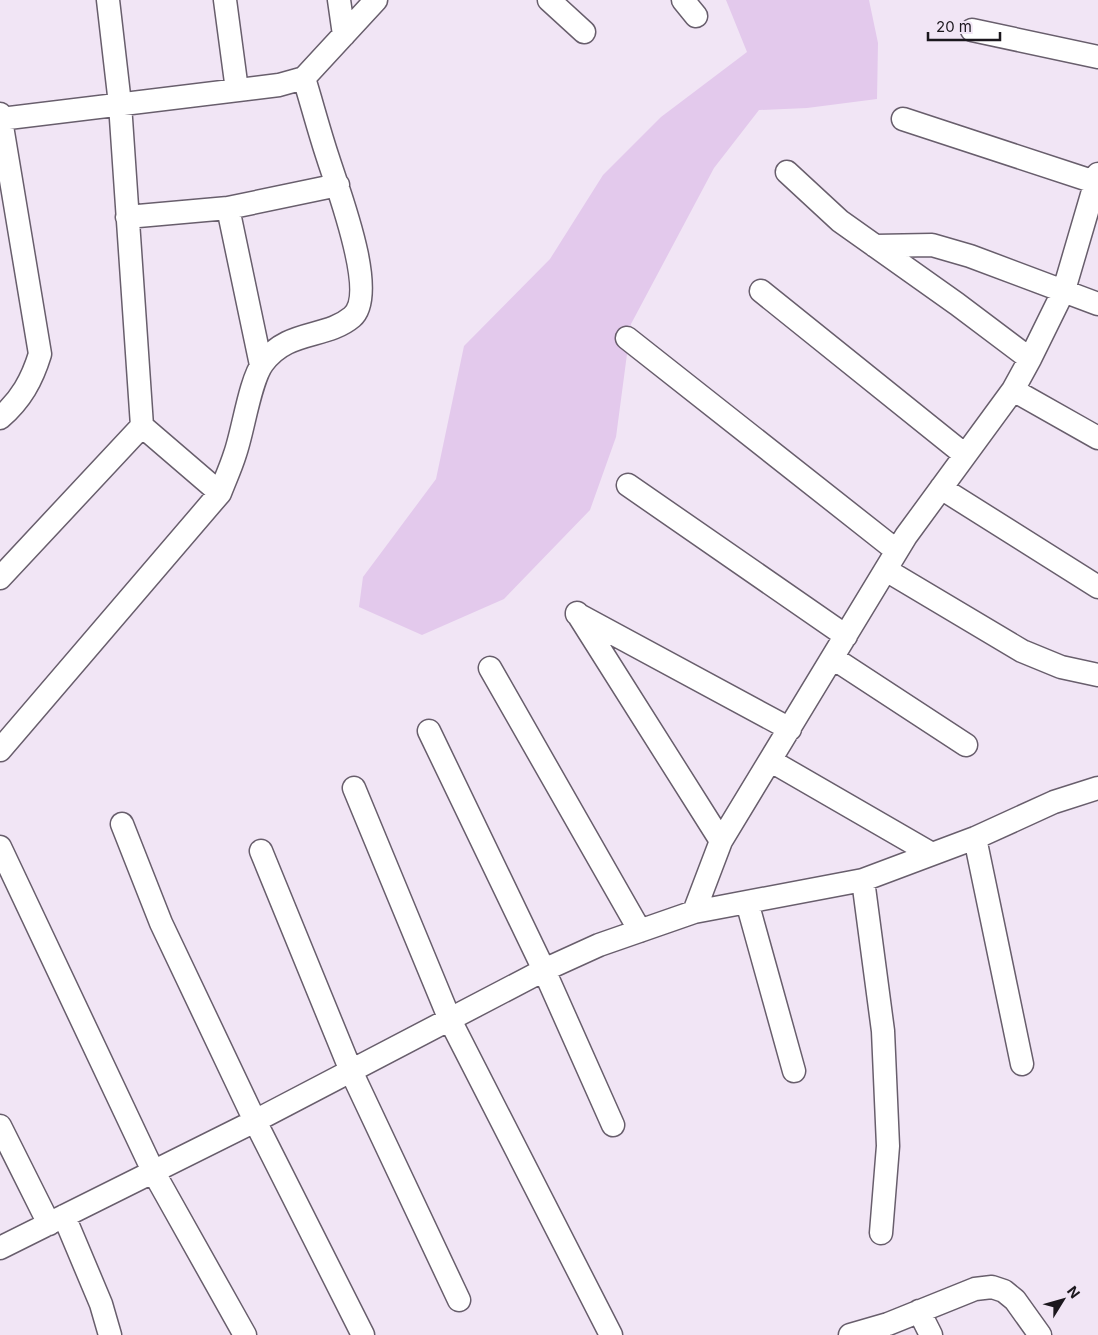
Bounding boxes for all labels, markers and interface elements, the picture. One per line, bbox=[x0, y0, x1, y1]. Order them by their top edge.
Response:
scale bar bbox=[928, 10, 1000, 42]
text: 20 m bbox=[936, 17, 972, 36]
north arrow bbox=[1038, 1275, 1088, 1325]
text: N bbox=[1064, 1282, 1084, 1301]

